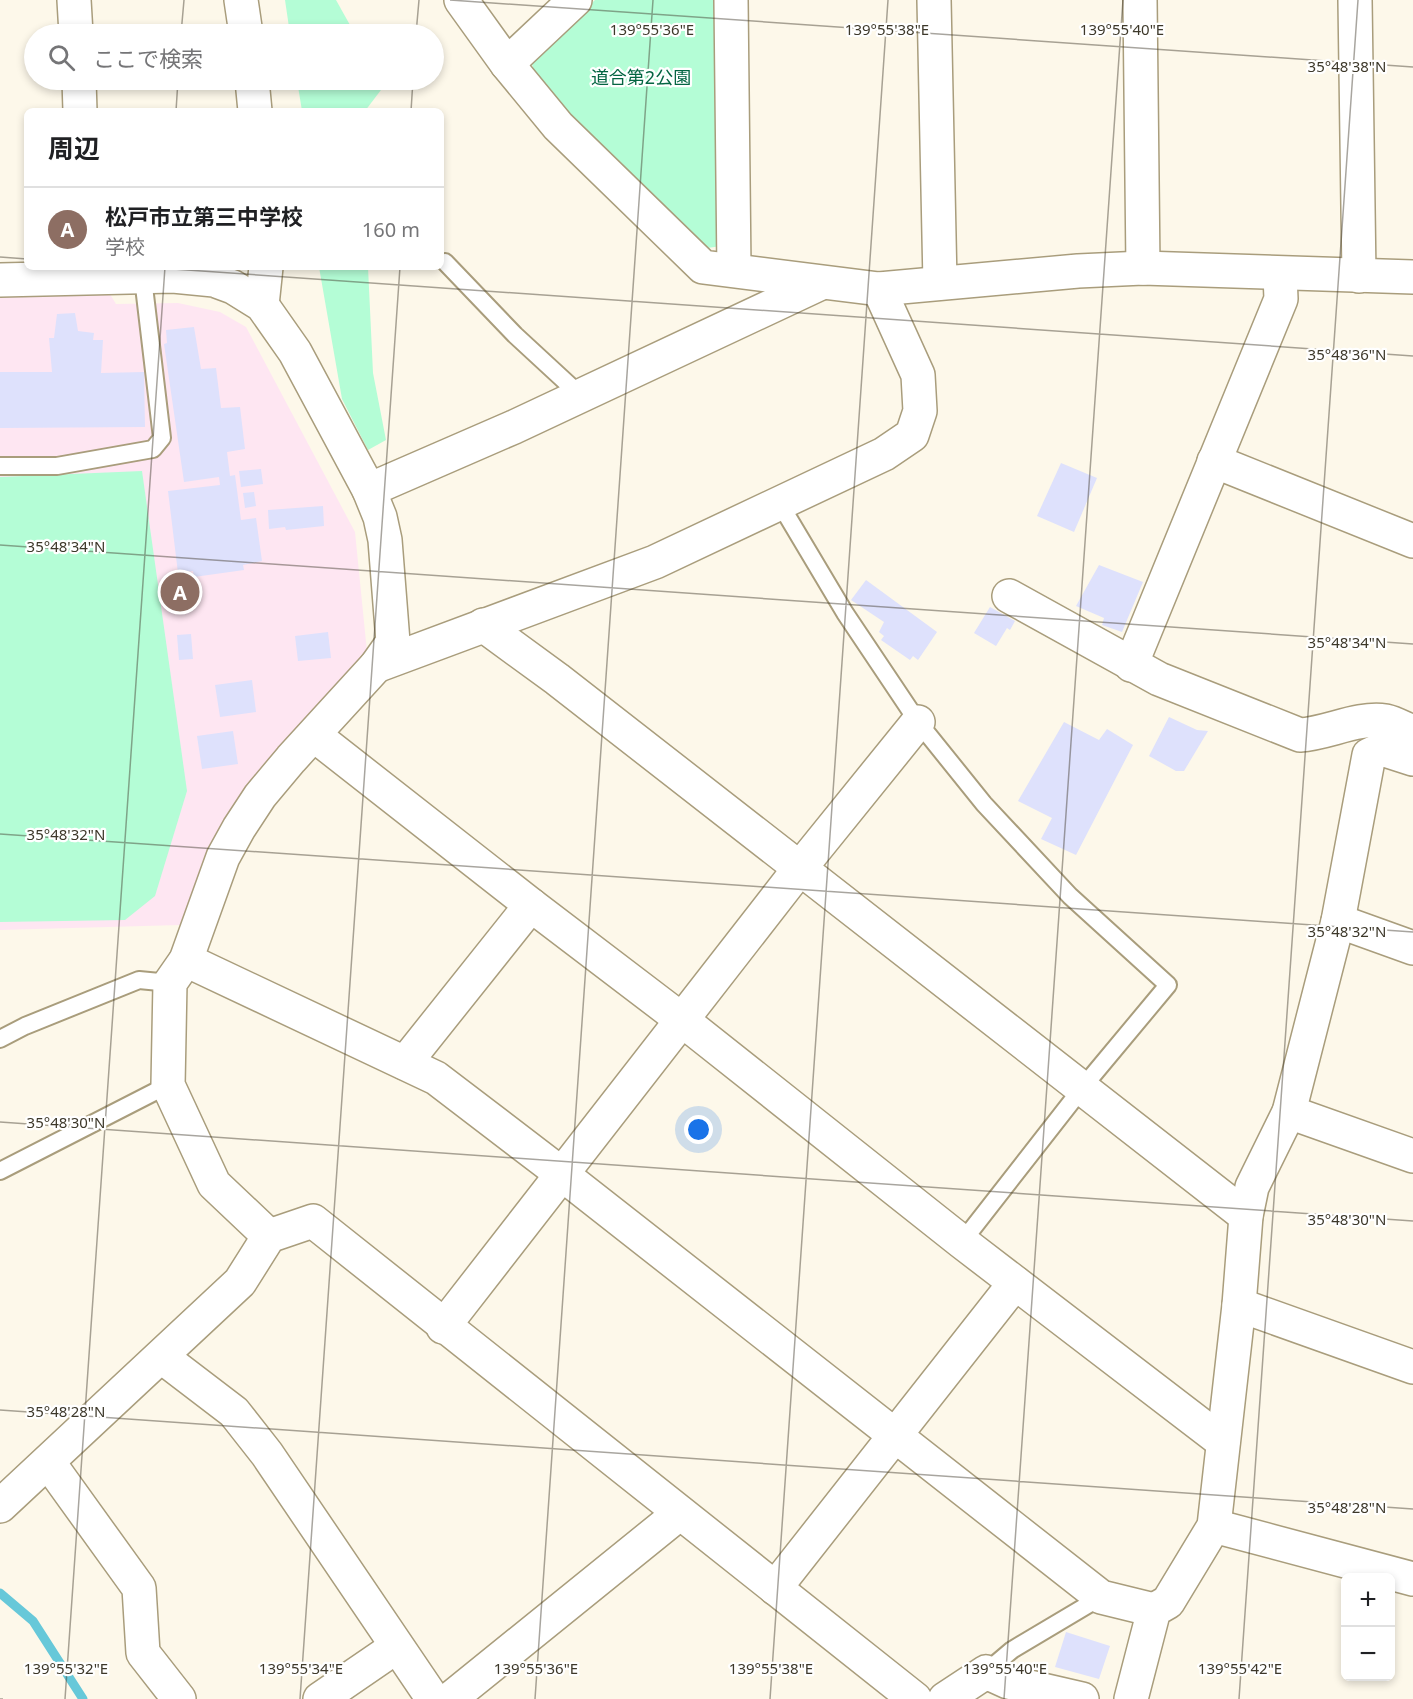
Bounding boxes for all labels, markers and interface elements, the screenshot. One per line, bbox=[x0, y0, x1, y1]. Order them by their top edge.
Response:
text: 139°55'36"E bbox=[610, 19, 694, 39]
text: 139°55'38"E bbox=[845, 19, 929, 39]
text: 139°55'40"E bbox=[1080, 19, 1164, 39]
search box bbox=[24, 24, 444, 90]
icon: search bbox=[45, 41, 78, 74]
text: ここで検索 bbox=[93, 43, 203, 73]
text: 35°48'38"N bbox=[1308, 56, 1386, 76]
park label: 道合第2公園 bbox=[591, 65, 691, 89]
text: 周辺 bbox=[48, 130, 100, 166]
text: 松戸市立第三中学校 bbox=[105, 201, 303, 231]
text: A bbox=[61, 216, 74, 243]
text: 160 m bbox=[362, 216, 420, 243]
text: 学校 bbox=[105, 233, 145, 260]
text: 35°48'36"N bbox=[1308, 344, 1386, 364]
text: 35°48'34"N bbox=[27, 536, 105, 556]
pin: A bbox=[160, 570, 200, 614]
text: 35°48'34"N bbox=[1308, 632, 1386, 652]
text: 35°48'32"N bbox=[27, 824, 105, 844]
text: 35°48'32"N bbox=[1308, 921, 1386, 941]
text: 35°48'30"N bbox=[27, 1112, 105, 1132]
your location bbox=[684, 1115, 713, 1144]
text: 35°48'30"N bbox=[1308, 1209, 1386, 1229]
text: 35°48'28"N bbox=[27, 1401, 105, 1421]
text: 35°48'28"N bbox=[1308, 1497, 1386, 1517]
map controls bbox=[1341, 1573, 1395, 1681]
button: + bbox=[1341, 1573, 1395, 1627]
button: − bbox=[1341, 1627, 1395, 1681]
text: 139°55'32"E bbox=[24, 1658, 108, 1678]
text: 139°55'34"E bbox=[259, 1658, 343, 1678]
text: 139°55'36"E bbox=[494, 1658, 578, 1678]
text: 139°55'38"E bbox=[729, 1658, 813, 1678]
text: 139°55'40"E bbox=[963, 1658, 1047, 1678]
text: 139°55'42"E bbox=[1198, 1658, 1282, 1678]

